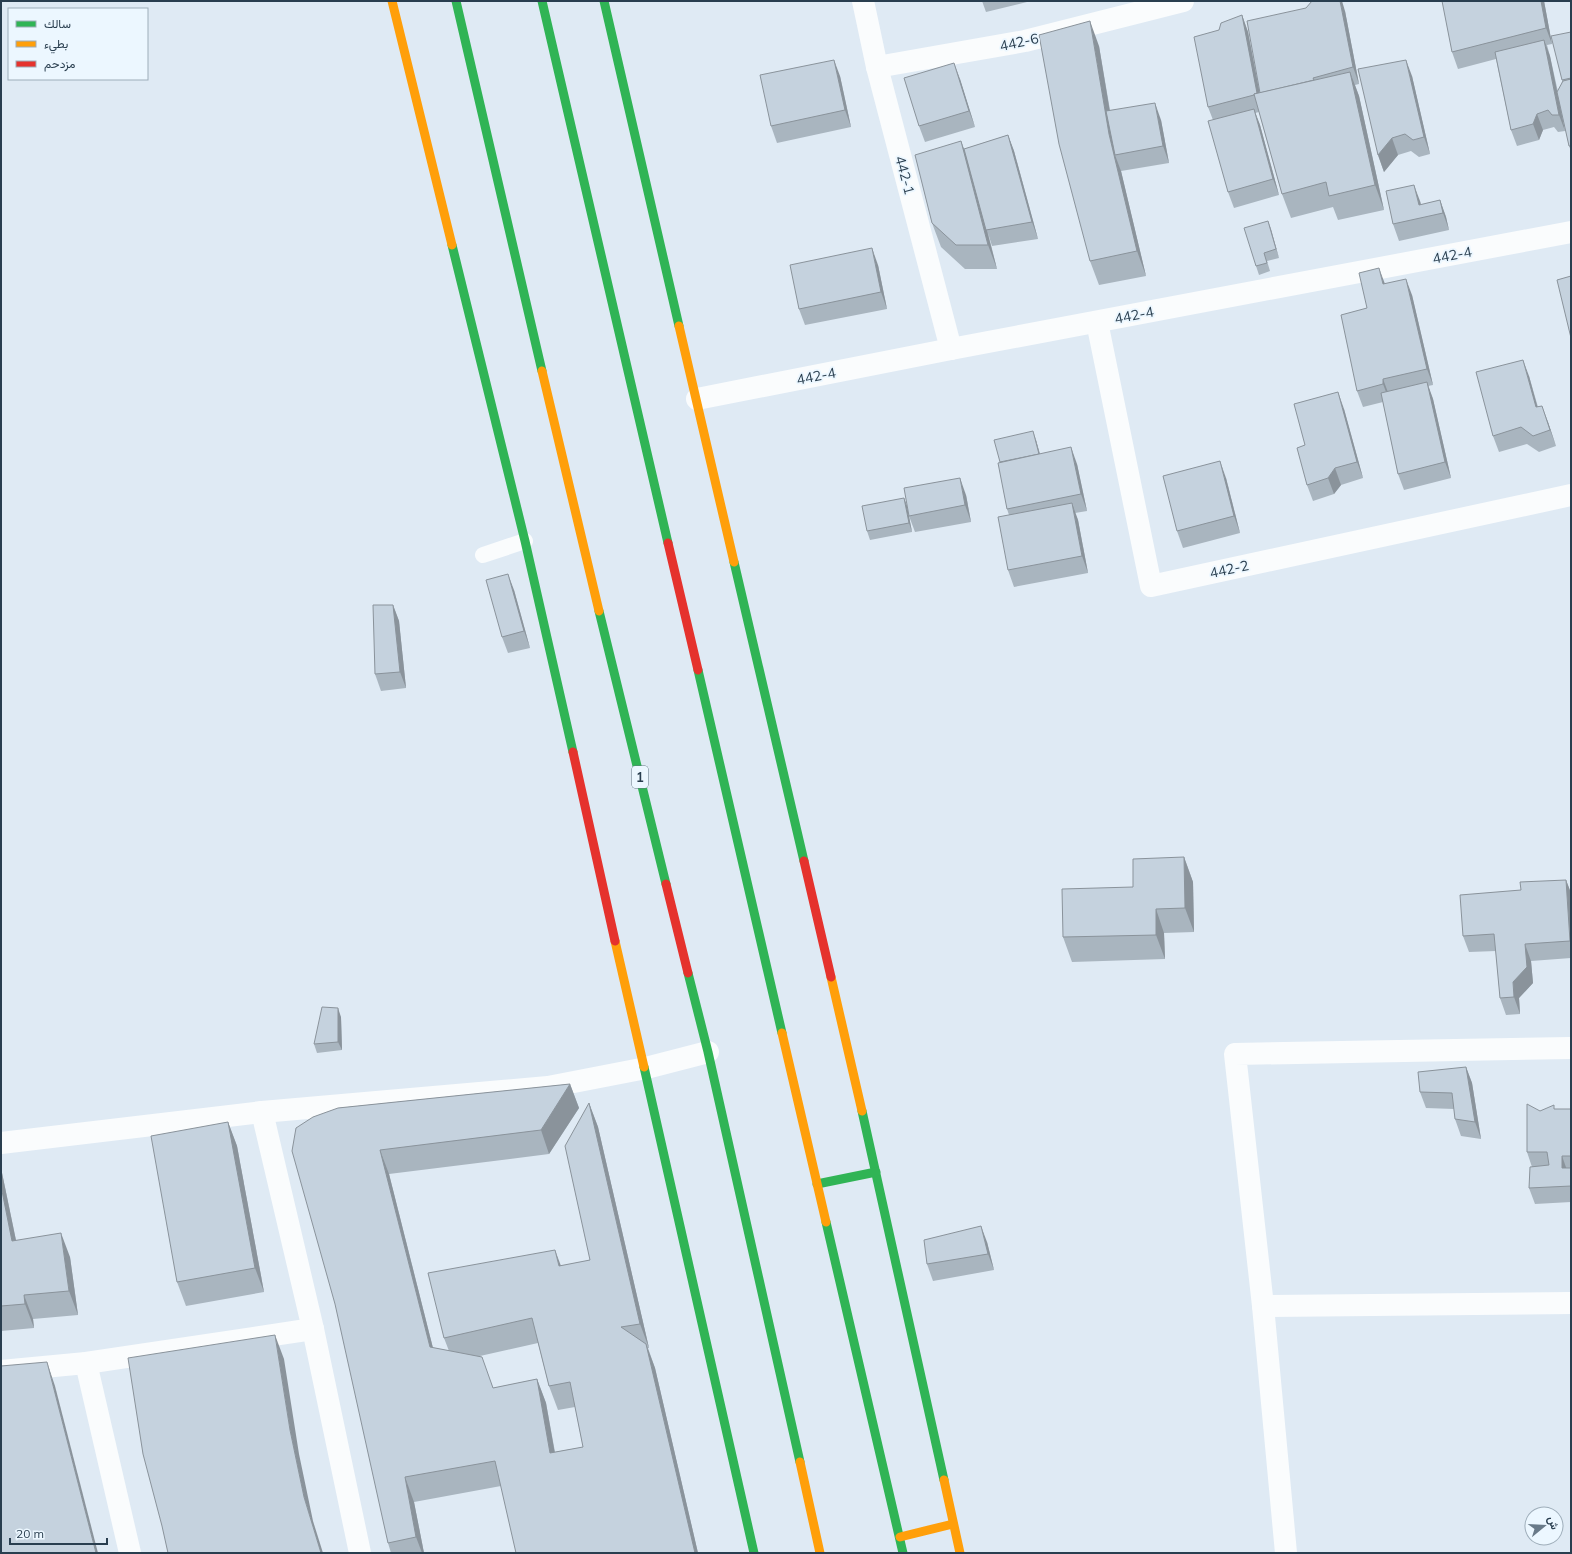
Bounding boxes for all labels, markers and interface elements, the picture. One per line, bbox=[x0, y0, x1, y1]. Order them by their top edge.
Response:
legend bbox=[8, 8, 148, 80]
text: سالك bbox=[44, 16, 71, 31]
street label: 442-6 bbox=[998, 29, 1040, 55]
text: بطيء bbox=[44, 36, 68, 54]
text: مزدحم bbox=[44, 56, 75, 72]
street label: 442-1 bbox=[891, 154, 919, 196]
street label: 442-4 bbox=[1431, 242, 1474, 268]
street label: 442-4 bbox=[1113, 302, 1156, 328]
street label: 442-4 bbox=[795, 363, 838, 389]
street label: 442-2 bbox=[1208, 556, 1250, 582]
road number: 1 bbox=[632, 766, 648, 788]
north arrow bbox=[1524, 1506, 1564, 1546]
text: ش bbox=[1545, 1514, 1562, 1531]
scale bar bbox=[10, 1520, 107, 1546]
text: 20 m bbox=[16, 1526, 44, 1541]

